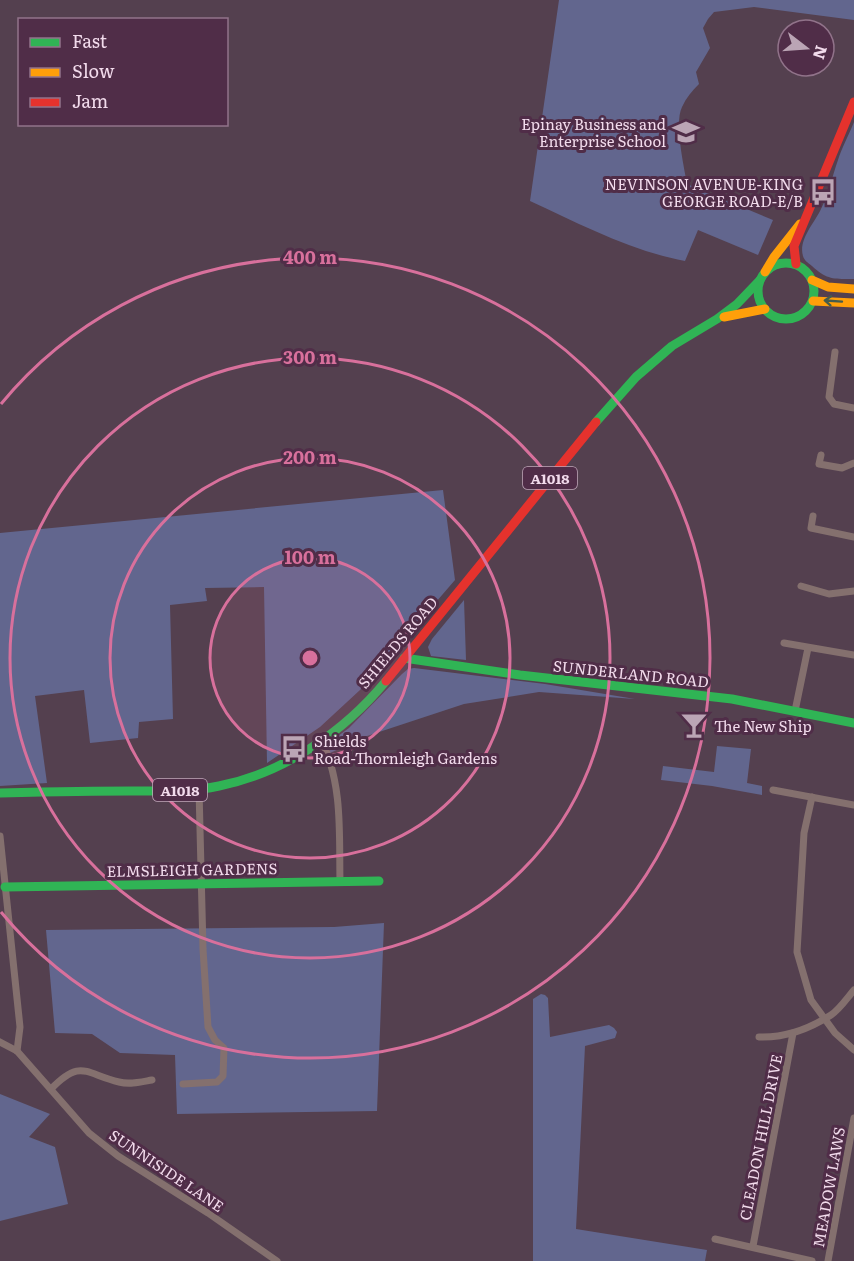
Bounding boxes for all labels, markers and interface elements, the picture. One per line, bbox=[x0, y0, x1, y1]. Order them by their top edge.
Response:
legend bbox=[18, 18, 228, 126]
north arrow bbox=[776, 18, 836, 78]
text: Fast bbox=[72, 27, 108, 54]
text: N bbox=[808, 43, 835, 63]
text: Slow bbox=[72, 57, 115, 84]
text: Jam bbox=[72, 87, 108, 114]
place label: Epinay Business and Enterprise School bbox=[521, 112, 666, 152]
school or university icon: Epinay Business and Enterprise School bbox=[671, 117, 701, 147]
place label: NEVINSON AVENUE-KING GEORGE ROAD-E/B bbox=[605, 172, 803, 212]
bus stop icon: NEVINSON AVENUE-KING GEORGE ROAD-E/B bbox=[808, 177, 838, 207]
text: 400 m bbox=[283, 243, 337, 270]
one-way arrow bbox=[824, 295, 844, 306]
text: 300 m bbox=[283, 343, 337, 370]
text: 200 m bbox=[283, 443, 337, 470]
road number: A1018 bbox=[523, 467, 577, 489]
text: 100 m bbox=[284, 543, 336, 570]
street label: SHIELDS ROAD bbox=[352, 591, 442, 693]
centre of rings bbox=[300, 648, 320, 668]
street label: SUNDERLAND ROAD bbox=[552, 653, 710, 693]
bar icon: The New Ship bbox=[679, 710, 709, 740]
place label: The New Ship bbox=[714, 714, 812, 737]
place label: Shields Road-Thornleigh Gardens bbox=[314, 729, 497, 769]
bus stop icon: Shields Road-Thornleigh Gardens bbox=[279, 734, 309, 764]
road number: A1018 bbox=[153, 779, 207, 801]
street label: ELMSLEIGH GARDENS bbox=[106, 856, 278, 882]
street label: CLEADON HILL DRIVE bbox=[733, 1052, 787, 1222]
street label: SUNNISIDE LANE bbox=[105, 1123, 229, 1217]
street label: MEADOW LAWS bbox=[806, 1125, 850, 1249]

